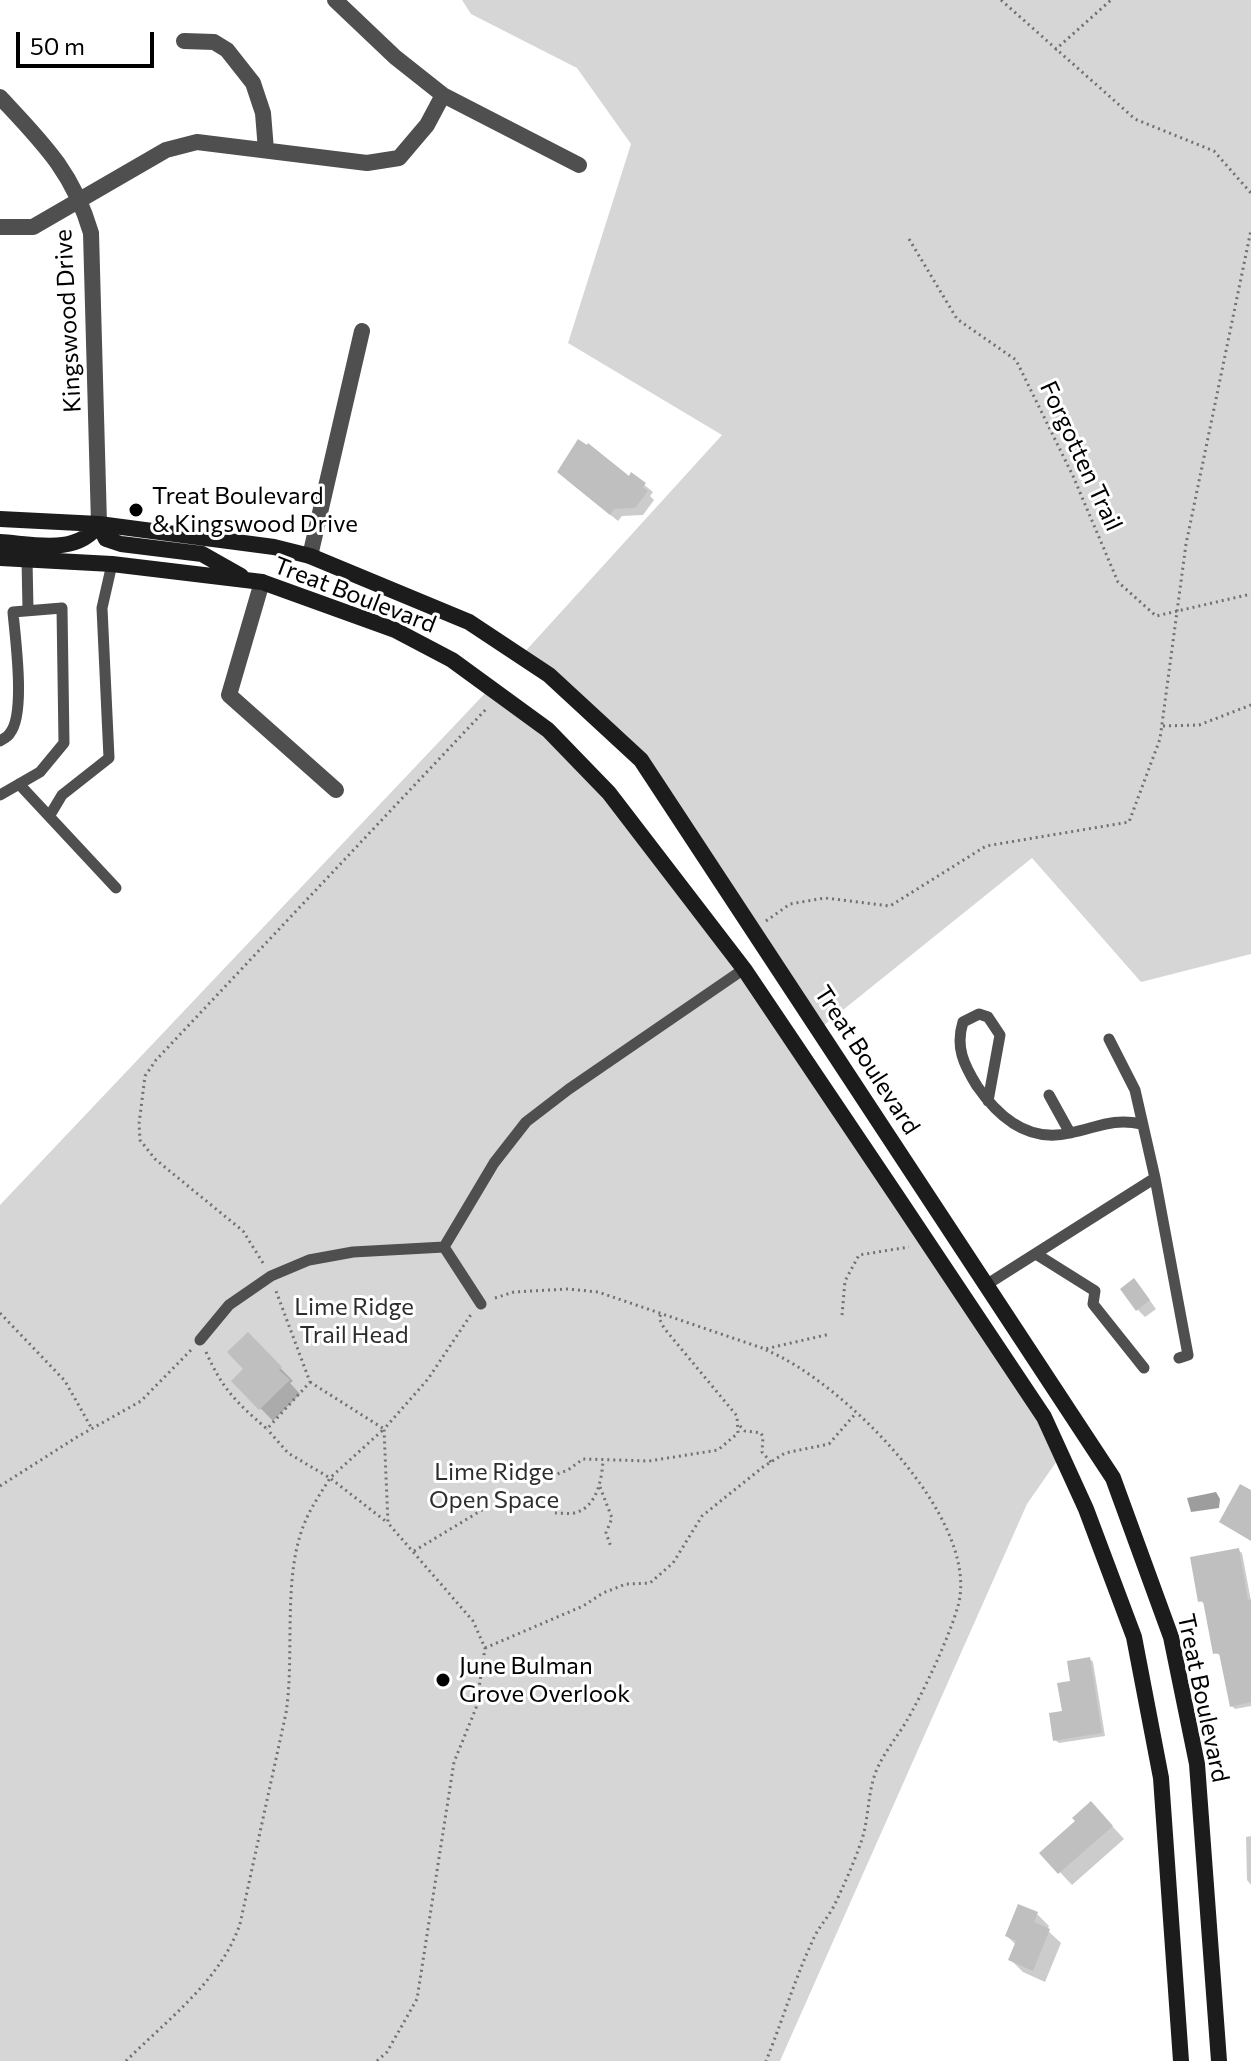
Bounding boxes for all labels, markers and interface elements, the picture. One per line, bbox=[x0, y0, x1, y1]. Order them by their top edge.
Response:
scale bar bbox=[20, 16, 158, 66]
text: 50 m bbox=[30, 31, 85, 60]
street label: Kingswood Drive bbox=[49, 229, 87, 413]
street label: Forgotten Trail bbox=[1034, 376, 1128, 536]
place label: Treat Boulevard & Kingswood Drive bbox=[152, 482, 358, 538]
marker: Treat Boulevard & Kingswood Drive bbox=[127, 501, 145, 519]
street label: Treat Boulevard bbox=[270, 551, 440, 639]
street label: Treat Boulevard bbox=[808, 980, 926, 1140]
park label: Lime Ridge Trail Head bbox=[294, 1293, 414, 1349]
park label: Lime Ridge Open Space bbox=[429, 1458, 559, 1514]
street label: Treat Boulevard bbox=[1171, 1611, 1235, 1785]
place label: June Bulman Grove Overlook bbox=[459, 1652, 630, 1708]
marker: June Bulman Grove Overlook bbox=[434, 1671, 452, 1689]

